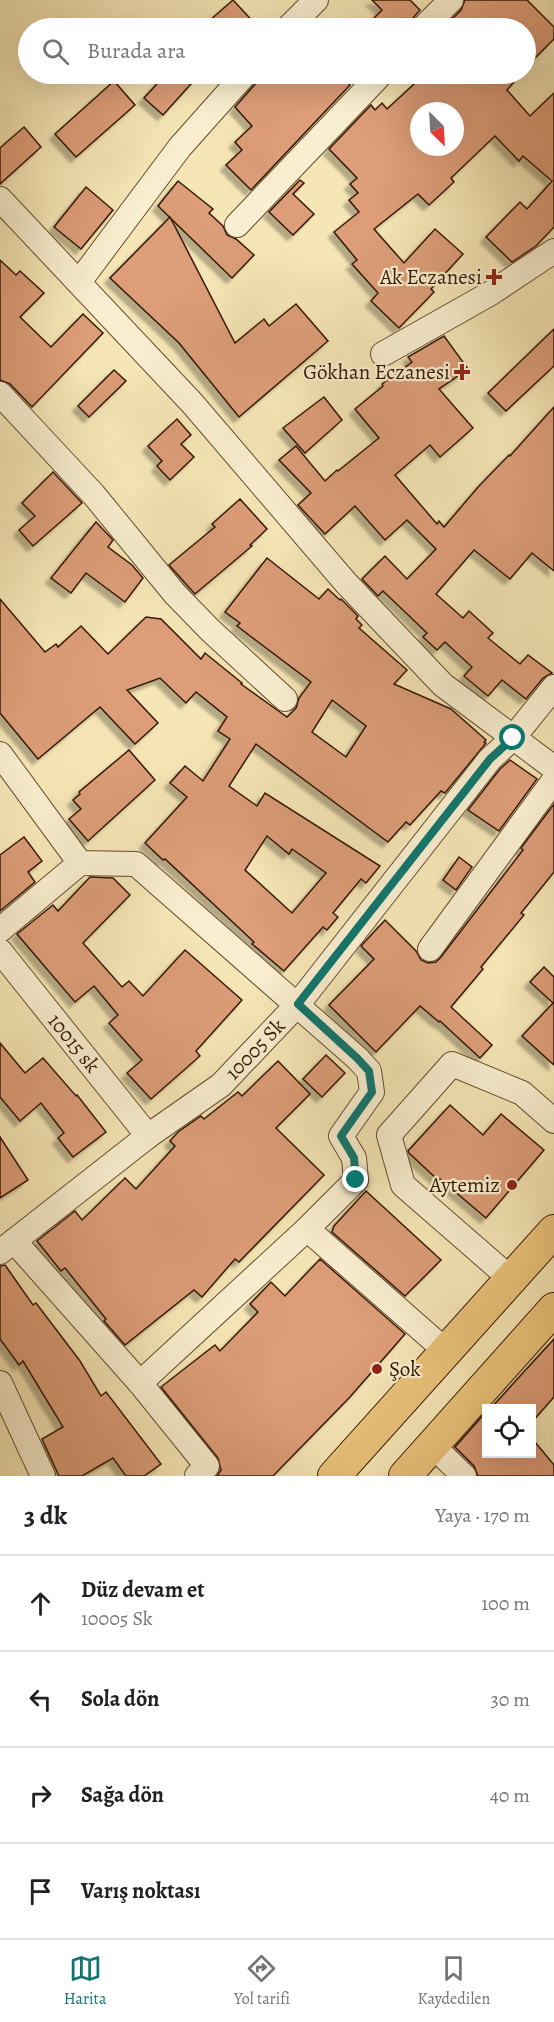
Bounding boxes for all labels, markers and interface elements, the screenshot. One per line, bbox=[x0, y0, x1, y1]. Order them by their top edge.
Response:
search box bbox=[18, 18, 536, 84]
icon: search bbox=[39, 35, 72, 68]
text: Burada ara bbox=[87, 36, 186, 66]
north arrow bbox=[410, 102, 464, 156]
place label: Ak Eczanesi bbox=[379, 263, 482, 291]
marker: Ak Eczanesi bbox=[487, 270, 501, 284]
place label: Gökhan Eczanesi bbox=[303, 358, 450, 386]
marker: Gökhan Eczanesi bbox=[455, 365, 469, 379]
route start bbox=[499, 724, 525, 750]
street label: 10015 sk bbox=[41, 1007, 107, 1079]
street label: 10005 Sk bbox=[219, 1012, 292, 1086]
route end bbox=[342, 1166, 368, 1192]
place label: Aytemiz bbox=[428, 1171, 500, 1199]
marker: Aytemiz bbox=[505, 1178, 519, 1192]
place label: Şok bbox=[389, 1355, 421, 1383]
marker: Şok bbox=[370, 1362, 384, 1376]
map controls bbox=[482, 1404, 536, 1458]
button: locate bbox=[482, 1404, 536, 1458]
text: 3 dk bbox=[24, 1498, 67, 1533]
text: Yaya · 170 m bbox=[435, 1502, 530, 1529]
text: Düz devam et bbox=[81, 1575, 204, 1605]
icon: ahead bbox=[24, 1587, 57, 1620]
text: 100 m bbox=[481, 1590, 530, 1617]
text: 10005 Sk bbox=[81, 1605, 153, 1632]
icon: left bbox=[24, 1683, 57, 1716]
text: Sola dön bbox=[81, 1684, 159, 1714]
text: 30 m bbox=[490, 1686, 530, 1713]
icon: right bbox=[24, 1779, 57, 1812]
text: Sağa dön bbox=[81, 1780, 164, 1810]
text: 40 m bbox=[490, 1782, 530, 1809]
icon: arrive bbox=[24, 1875, 57, 1908]
text: Varış noktası bbox=[81, 1876, 200, 1906]
tab: Harita bbox=[64, 1952, 106, 2010]
tab: Yol tarifi bbox=[234, 1952, 290, 2010]
tab: Kaydedilen bbox=[418, 1952, 490, 2010]

